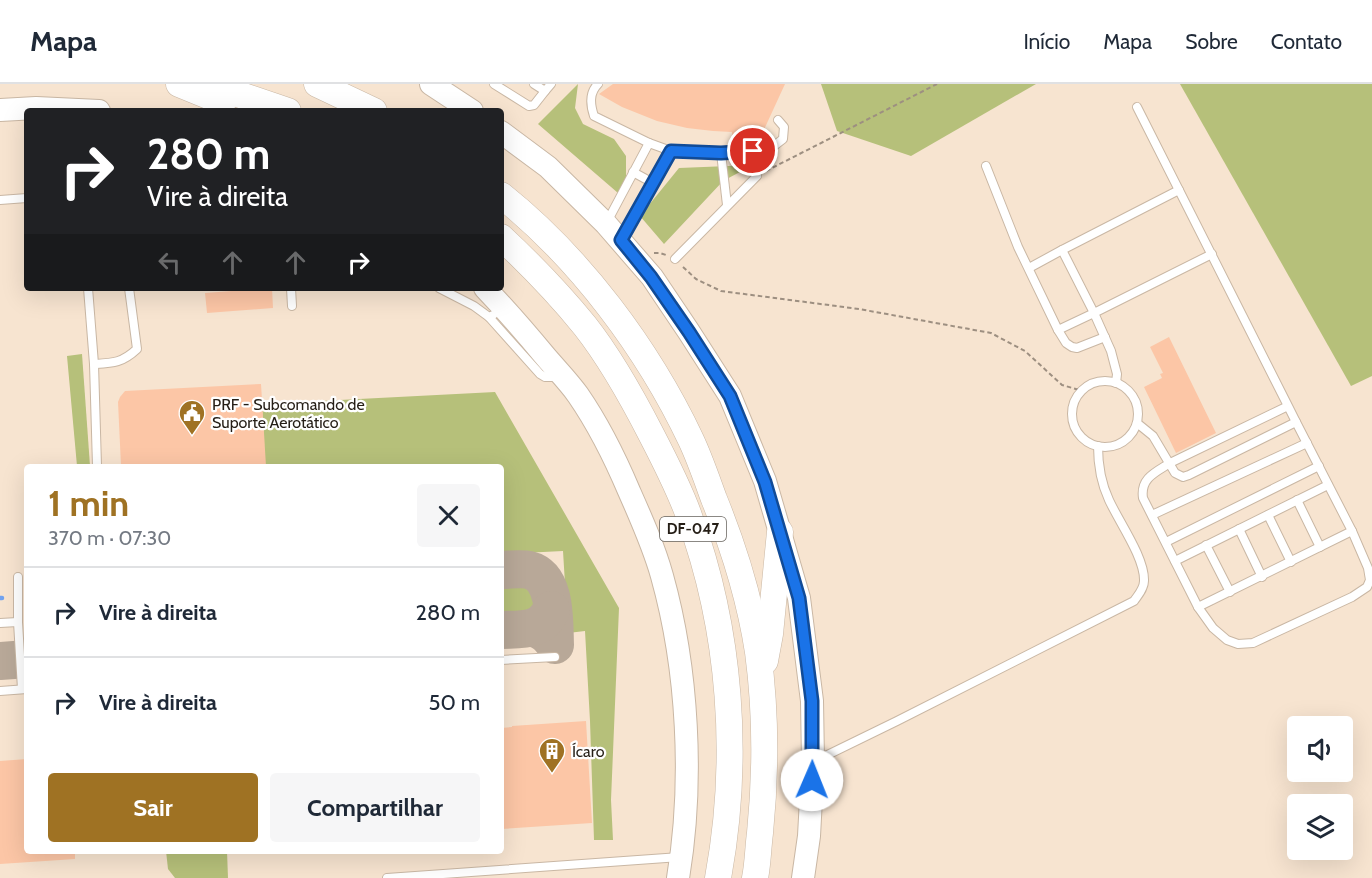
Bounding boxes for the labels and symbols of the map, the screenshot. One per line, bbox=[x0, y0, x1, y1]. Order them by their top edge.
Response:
pin bbox=[727, 125, 778, 176]
place label: PRF - Subcomando de Suporte Aerotático bbox=[212, 395, 365, 432]
public building icon: PRF - Subcomando de Suporte Aerotático bbox=[177, 398, 207, 436]
road number: DF-047 bbox=[660, 517, 726, 541]
building icon: Ícaro bbox=[537, 736, 567, 774]
place label: Ícaro bbox=[572, 742, 605, 761]
position arrow bbox=[780, 748, 844, 812]

